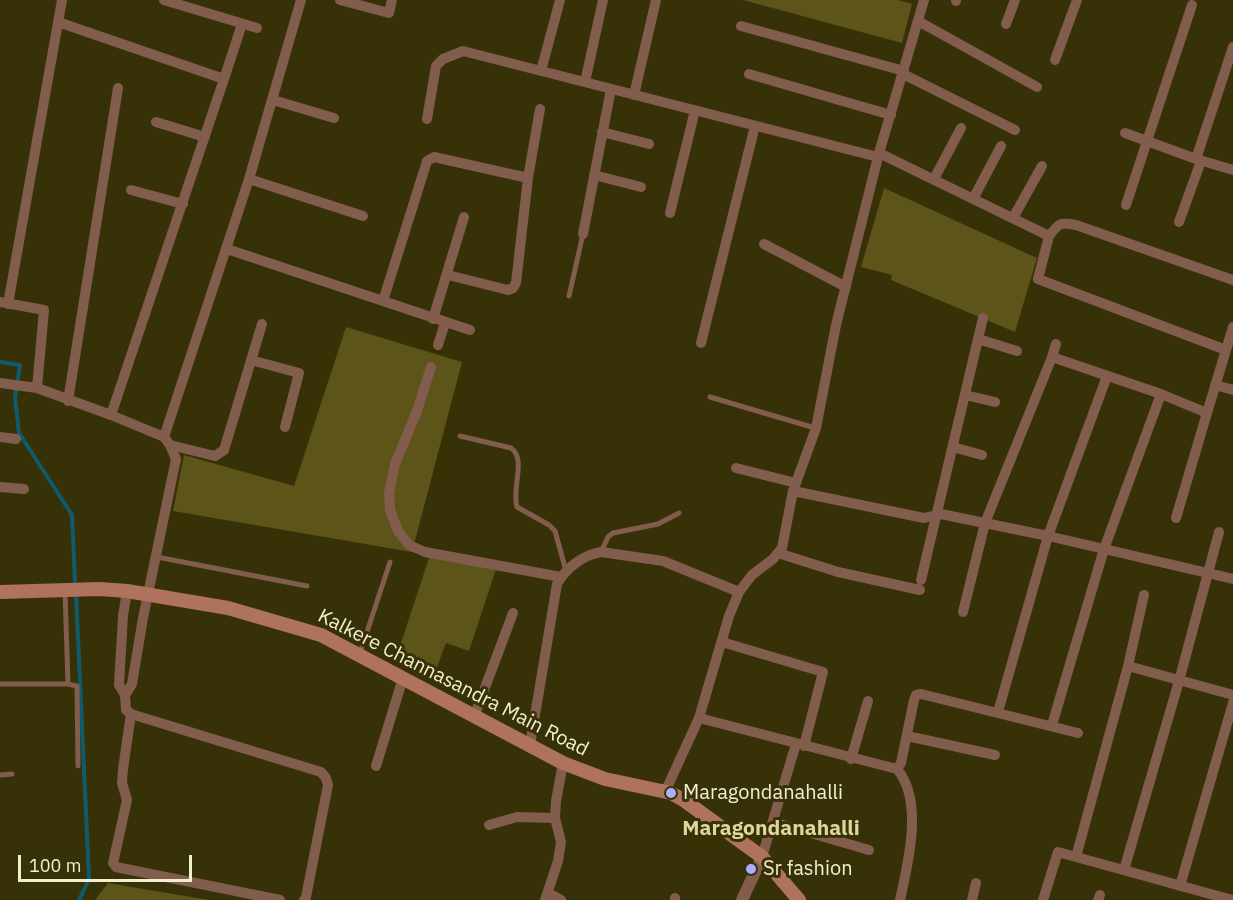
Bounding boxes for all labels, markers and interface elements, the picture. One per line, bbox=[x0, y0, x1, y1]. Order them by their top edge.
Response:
street label: Kalkere Channasandra Main Road bbox=[314, 604, 592, 762]
place label: Maragondanahalli bbox=[683, 781, 843, 805]
marker: Maragondanahalli bbox=[664, 786, 678, 800]
district label: Maragondanahalli bbox=[682, 816, 860, 842]
scale bar bbox=[21, 843, 195, 881]
text: 100 m bbox=[29, 854, 81, 877]
place label: Sr fashion bbox=[763, 857, 852, 881]
marker: Sr fashion bbox=[744, 862, 758, 876]

